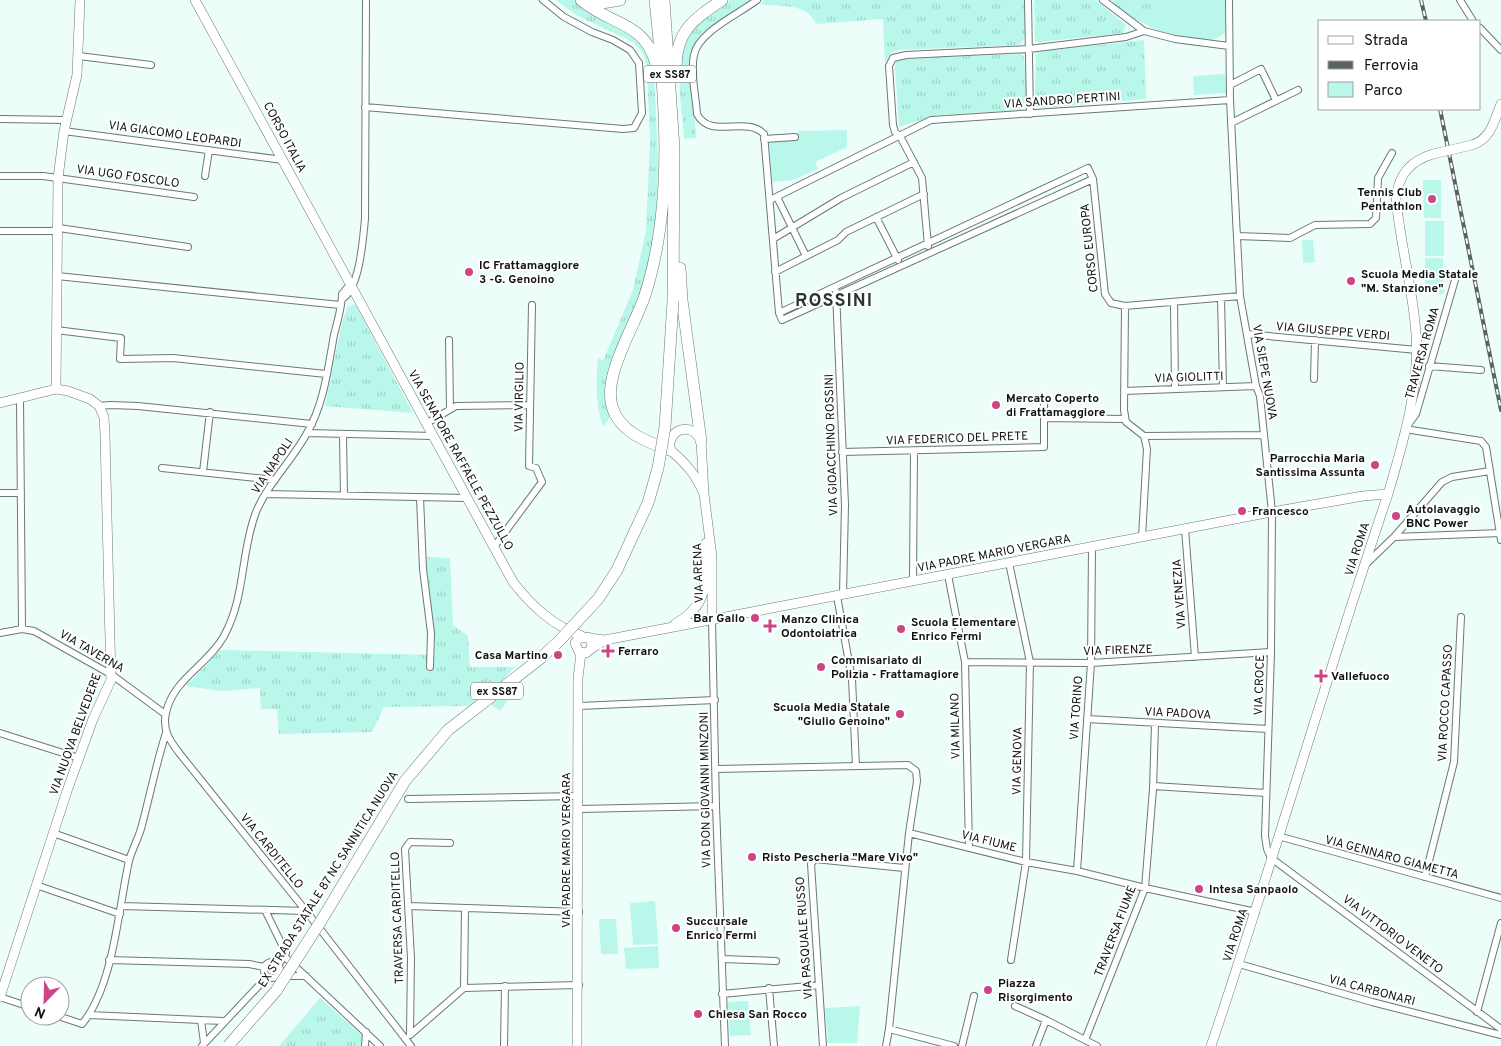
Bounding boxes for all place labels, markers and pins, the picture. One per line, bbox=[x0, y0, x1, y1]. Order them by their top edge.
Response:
place label: Tennis Club Pentathlon bbox=[1357, 185, 1422, 215]
marker: Tennis Club Pentathlon bbox=[1426, 193, 1438, 205]
place label: IC Frattamaggiore 3 -G. Genoino bbox=[479, 258, 580, 288]
marker: IC Frattamaggiore 3 -G. Genoino bbox=[463, 266, 475, 278]
place label: Scuola Media Statale "M. Stanzione" bbox=[1361, 267, 1478, 297]
marker: Scuola Media Statale "M. Stanzione" bbox=[1345, 275, 1357, 287]
place label: Mercato Coperto di Frattamaggiore bbox=[1006, 391, 1106, 421]
marker: Mercato Coperto di Frattamaggiore bbox=[990, 399, 1002, 411]
place label: Parrocchia Maria Santissima Assunta bbox=[1256, 451, 1365, 481]
marker: Parrocchia Maria Santissima Assunta bbox=[1369, 459, 1381, 471]
place label: Autolavaggio BNC Power bbox=[1406, 502, 1481, 532]
place label: Francesco bbox=[1252, 504, 1309, 520]
marker: Francesco bbox=[1236, 505, 1248, 517]
marker: Autolavaggio BNC Power bbox=[1390, 510, 1402, 522]
place label: Bar Gallo bbox=[693, 611, 745, 627]
marker: Bar Gallo bbox=[749, 612, 761, 624]
place label: Manzo Clinica Odontoiatrica bbox=[781, 612, 859, 642]
place label: Scuola Elementare Enrico Fermi bbox=[911, 615, 1017, 645]
marker: Manzo Clinica Odontoiatrica bbox=[763, 619, 777, 633]
marker: Scuola Elementare Enrico Fermi bbox=[895, 623, 907, 635]
place label: Ferraro bbox=[618, 644, 659, 660]
marker: Ferraro bbox=[602, 645, 614, 657]
place label: Casa Martino bbox=[475, 648, 548, 664]
marker: Casa Martino bbox=[552, 649, 564, 661]
place label: Commisariato di Polizia - Frattamagiore bbox=[831, 653, 959, 683]
marker: Commisariato di Polizia - Frattamagiore bbox=[815, 661, 827, 673]
place label: Vallefuoco bbox=[1331, 669, 1390, 685]
marker: Vallefuoco bbox=[1315, 670, 1327, 682]
place label: Scuola Media Statale "Giulio Genoino" bbox=[773, 700, 890, 730]
marker: Scuola Media Statale "Giulio Genoino" bbox=[894, 708, 906, 720]
place label: Risto Pescheria "Mare Vivo" bbox=[762, 850, 918, 866]
marker: Risto Pescheria "Mare Vivo" bbox=[746, 851, 758, 863]
place label: Intesa Sanpaolo bbox=[1209, 882, 1298, 898]
marker: Intesa Sanpaolo bbox=[1193, 883, 1205, 895]
place label: Succursale Enrico Fermi bbox=[686, 914, 757, 944]
marker: Succursale Enrico Fermi bbox=[670, 922, 682, 934]
place label: Piazza Risorgimento bbox=[998, 976, 1073, 1006]
marker: Piazza Risorgimento bbox=[982, 984, 994, 996]
place label: Chiesa San Rocco bbox=[708, 1007, 807, 1023]
marker: Chiesa San Rocco bbox=[692, 1008, 704, 1020]

